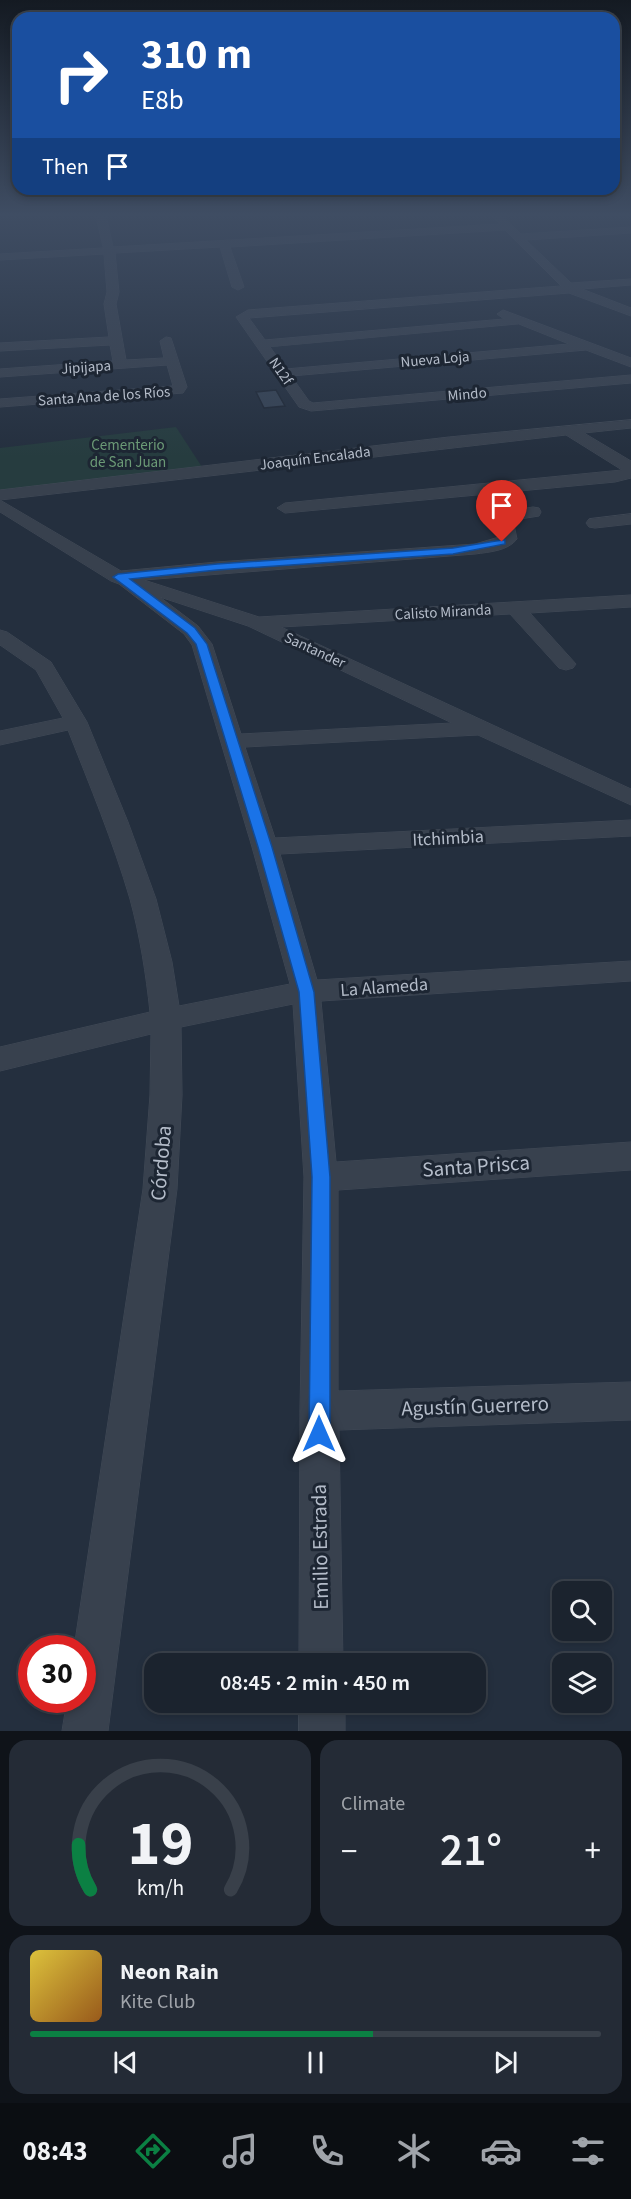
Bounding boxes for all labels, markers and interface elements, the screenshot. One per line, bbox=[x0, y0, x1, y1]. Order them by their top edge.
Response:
text: 310 m bbox=[141, 25, 252, 85]
icon: right bbox=[42, 36, 120, 114]
text: E8b bbox=[141, 81, 184, 120]
icon: arrive bbox=[101, 150, 134, 183]
text: Then bbox=[42, 151, 89, 183]
street label: Nueva Loja bbox=[400, 346, 470, 373]
street label: N12f bbox=[264, 353, 298, 390]
street label: Jipijapa bbox=[60, 355, 112, 380]
street label: Santa Ana de los Ríos bbox=[37, 381, 171, 412]
street label: Mindo bbox=[447, 382, 488, 407]
park label: Cementerio de San Juan bbox=[90, 435, 166, 473]
street label: Joaquín Encalada bbox=[258, 441, 372, 476]
pin bbox=[476, 480, 527, 542]
icon: arrive bbox=[485, 489, 518, 522]
street label: Calisto Miranda bbox=[394, 599, 492, 626]
street label: Santander bbox=[281, 627, 350, 674]
street label: Itchimbia bbox=[412, 824, 484, 853]
street label: La Alameda bbox=[339, 972, 429, 1003]
street label: Córdoba bbox=[143, 1124, 179, 1202]
street label: Santa Prisca bbox=[421, 1147, 531, 1185]
street label: Agustín Guerrero bbox=[401, 1388, 549, 1424]
position arrow bbox=[287, 1402, 351, 1466]
street label: Emilio Estrada bbox=[304, 1484, 336, 1610]
map controls bbox=[552, 1581, 612, 1713]
button: search bbox=[552, 1581, 612, 1641]
speed limit sign: 30 bbox=[18, 1635, 96, 1713]
button: layers bbox=[552, 1653, 612, 1713]
text: 08:45 · 2 min · 450 m bbox=[220, 1667, 410, 1699]
text: Climate bbox=[341, 1790, 405, 1818]
text: 19 bbox=[127, 1800, 193, 1889]
text: 21° bbox=[440, 1819, 502, 1883]
text: − bbox=[341, 1828, 357, 1875]
text: + bbox=[585, 1828, 601, 1875]
text: km/h bbox=[136, 1873, 184, 1904]
text: Neon Rain bbox=[120, 1956, 219, 1988]
text: Kite Club bbox=[120, 1988, 195, 2016]
icon: previous bbox=[109, 2046, 142, 2079]
icon: pause bbox=[299, 2046, 332, 2079]
icon: next bbox=[489, 2046, 522, 2079]
icon: directions bbox=[132, 2130, 174, 2172]
icon: music bbox=[219, 2130, 261, 2172]
icon: phone bbox=[306, 2130, 348, 2172]
icon: climate bbox=[393, 2130, 435, 2172]
icon: car bbox=[480, 2130, 522, 2172]
icon: filters bbox=[567, 2130, 609, 2172]
text: 08:43 bbox=[22, 2132, 88, 2171]

